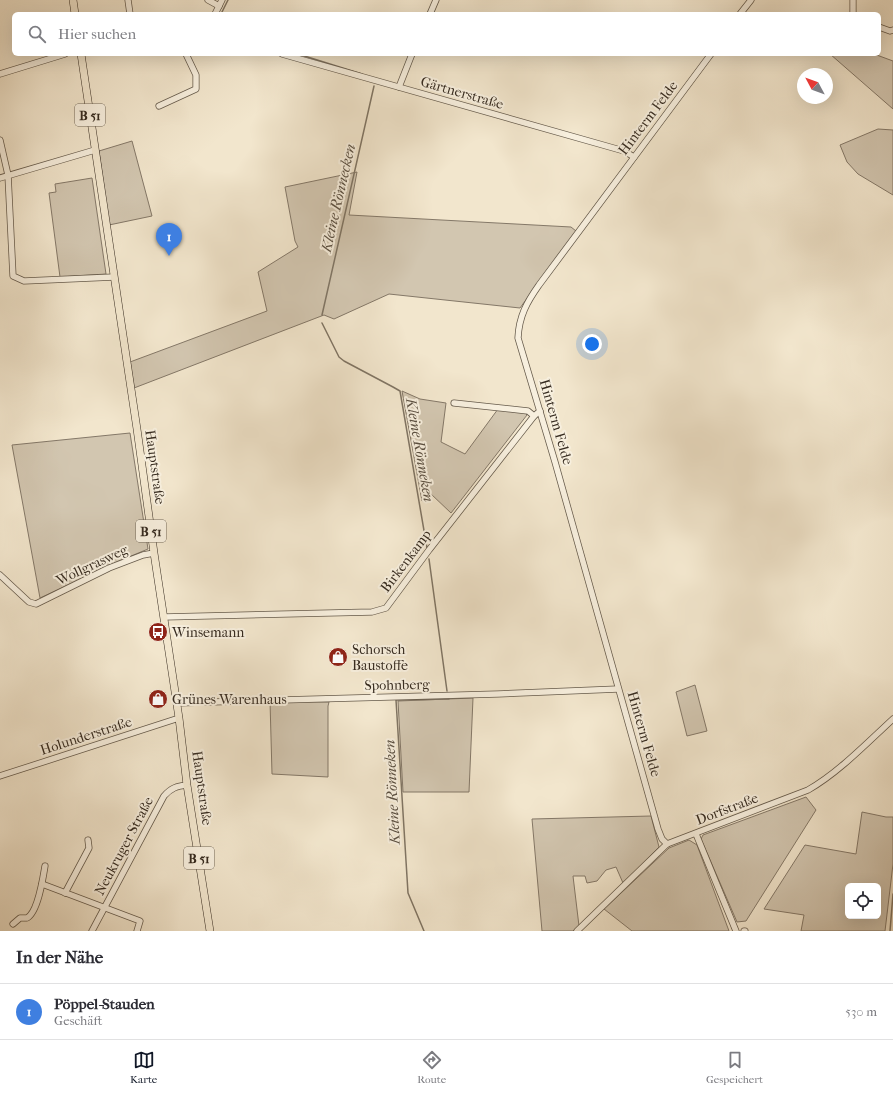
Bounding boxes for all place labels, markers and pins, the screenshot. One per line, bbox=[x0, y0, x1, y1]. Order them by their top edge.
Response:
pin: 1 bbox=[156, 223, 182, 256]
bus stop icon: Winsemann bbox=[147, 621, 169, 643]
place label: Winsemann bbox=[171, 624, 244, 641]
place label: Schorsch Baustoffe bbox=[352, 641, 408, 674]
shop icon: Schorsch Baustoffe bbox=[327, 646, 349, 668]
shop icon: Grünes Warenhaus bbox=[147, 688, 169, 710]
place label: Grünes Warenhaus bbox=[172, 691, 287, 708]

